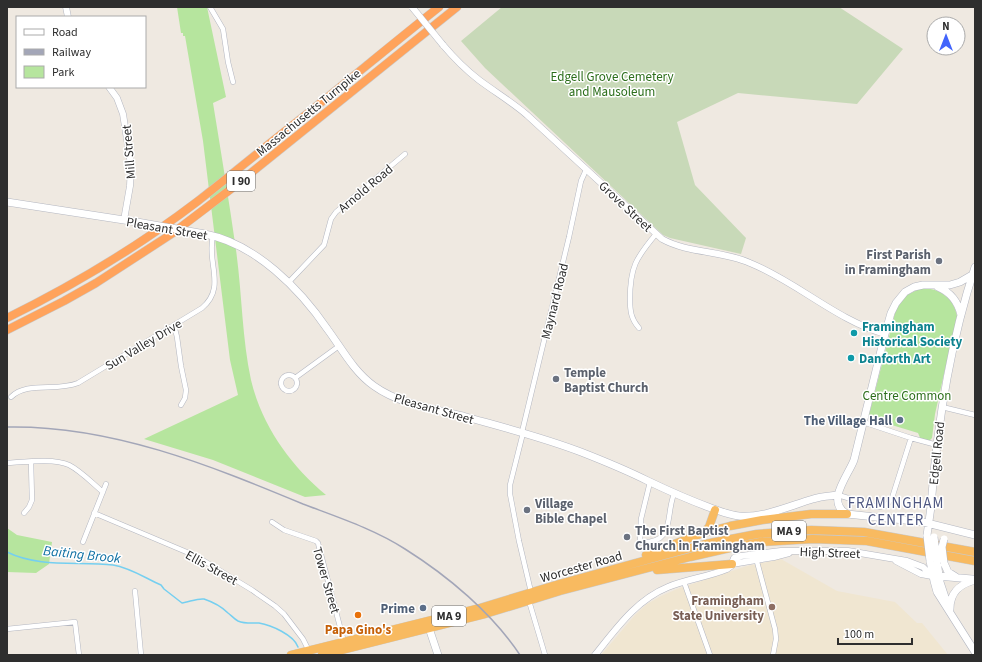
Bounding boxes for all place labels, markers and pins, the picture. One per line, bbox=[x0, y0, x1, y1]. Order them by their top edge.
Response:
place label: First Parish in Framingham bbox=[845, 246, 931, 279]
marker: First Parish in Framingham bbox=[934, 256, 944, 266]
place label: Framingham Historical Society bbox=[862, 318, 962, 351]
marker: Framingham Historical Society bbox=[849, 328, 859, 338]
place label: Danforth Art bbox=[859, 350, 931, 368]
marker: Danforth Art bbox=[846, 353, 856, 363]
place label: Temple Baptist Church bbox=[564, 364, 648, 397]
marker: Temple Baptist Church bbox=[551, 374, 561, 384]
place label: The Village Hall bbox=[804, 412, 892, 430]
marker: The Village Hall bbox=[895, 415, 905, 425]
place label: Village Bible Chapel bbox=[534, 495, 607, 528]
marker: Village Bible Chapel bbox=[522, 505, 532, 515]
place label: The First Baptist Church in Framingham bbox=[635, 522, 765, 555]
marker: The First Baptist Church in Framingham bbox=[622, 532, 632, 542]
place label: Framingham State University bbox=[672, 592, 764, 625]
place label: Prime bbox=[381, 600, 415, 618]
marker: Framingham State University bbox=[767, 602, 777, 612]
marker: Prime bbox=[418, 603, 428, 613]
marker: Papa Gino's bbox=[353, 610, 363, 620]
place label: Papa Gino's bbox=[325, 621, 392, 639]

